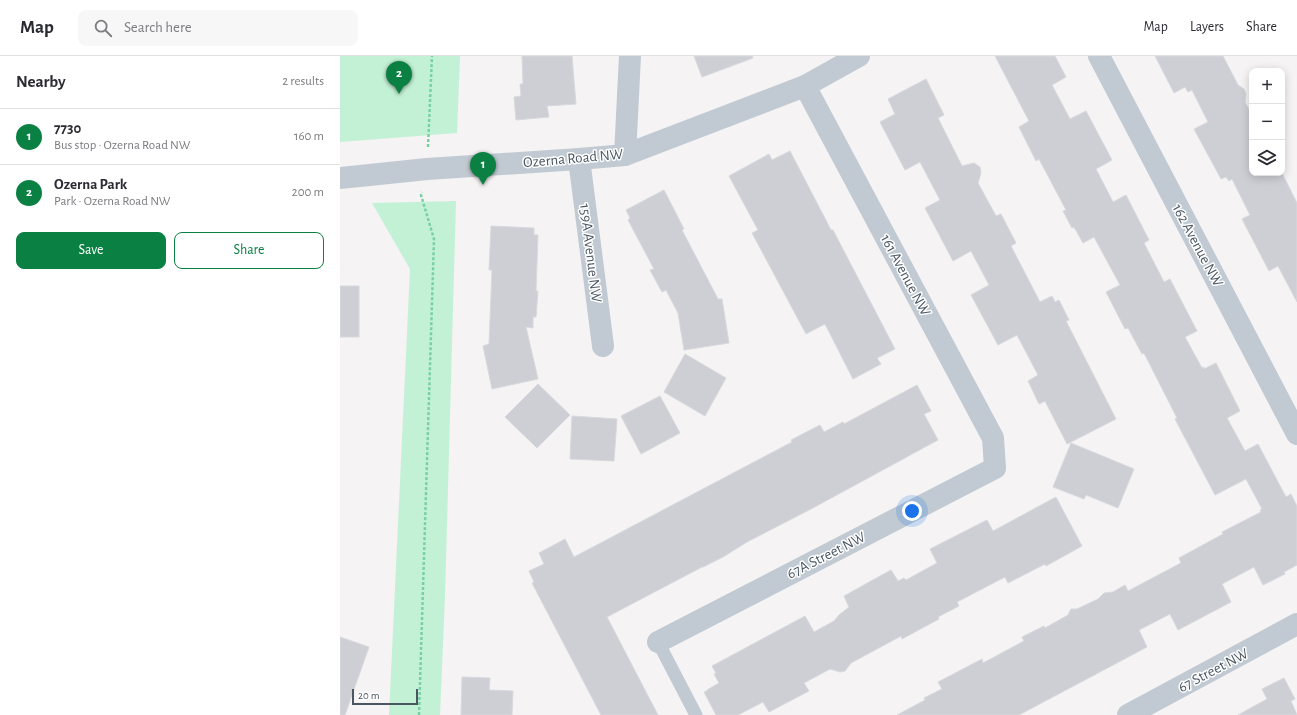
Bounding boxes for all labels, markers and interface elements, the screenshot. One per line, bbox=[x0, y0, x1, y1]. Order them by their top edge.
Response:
search box bbox=[78, 10, 358, 46]
icon: search bbox=[92, 17, 114, 39]
text: Map bbox=[20, 18, 54, 37]
text: Search here bbox=[124, 20, 192, 35]
text: Map bbox=[1143, 20, 1168, 34]
text: Layers bbox=[1190, 20, 1224, 34]
text: Share bbox=[1246, 20, 1277, 34]
pin: 2 bbox=[386, 61, 412, 94]
map controls bbox=[1249, 68, 1285, 176]
button: + bbox=[1249, 68, 1285, 104]
text: Nearby bbox=[16, 73, 66, 90]
text: 2 results bbox=[282, 75, 324, 88]
button: − bbox=[1249, 104, 1285, 140]
text: 7730 bbox=[54, 121, 81, 136]
text: 1 bbox=[27, 130, 31, 143]
text: 160 m bbox=[294, 130, 324, 143]
text: Bus stop · Ozerna Road NW bbox=[54, 139, 190, 152]
button: layers bbox=[1249, 140, 1285, 176]
street label: Ozerna Road NW bbox=[523, 147, 624, 170]
pin: 1 bbox=[470, 152, 496, 185]
text: Ozerna Park bbox=[54, 177, 127, 192]
text: 2 bbox=[26, 186, 32, 199]
text: 200 m bbox=[292, 186, 324, 199]
text: Park · Ozerna Road NW bbox=[54, 195, 170, 208]
street label: 162 Avenue NW bbox=[1170, 201, 1226, 290]
street label: 159A Avenue NW bbox=[577, 203, 604, 304]
button: Save bbox=[16, 232, 166, 269]
button: Share bbox=[174, 232, 324, 269]
street label: 161 Avenue NW bbox=[878, 232, 933, 319]
your location bbox=[902, 501, 922, 521]
street label: 67A Street NW bbox=[785, 529, 868, 582]
street label: 67 Street NW bbox=[1176, 645, 1251, 695]
scale bar bbox=[352, 687, 418, 706]
text: 20 m bbox=[358, 690, 379, 701]

